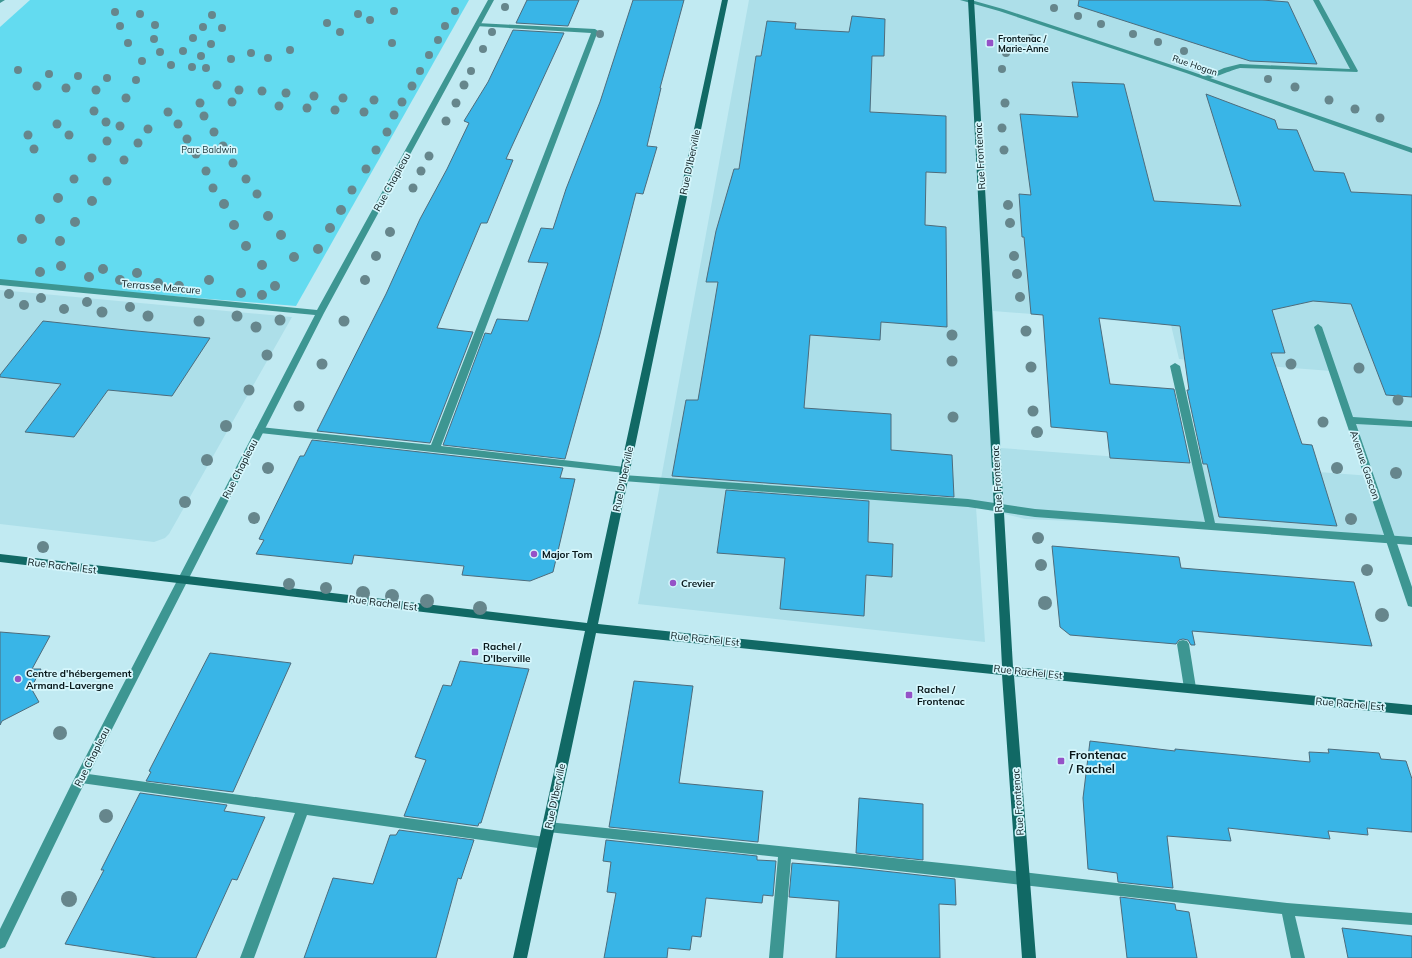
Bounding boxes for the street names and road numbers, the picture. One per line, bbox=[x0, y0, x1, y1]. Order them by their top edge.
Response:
street label: Rue Hogan bbox=[1171, 52, 1219, 78]
street label: Rue Frontenac bbox=[972, 122, 988, 190]
street label: Rue D'Iberville bbox=[677, 128, 703, 196]
street label: Rue Chapleau bbox=[371, 150, 413, 214]
street label: Terrasse Mercure bbox=[121, 277, 201, 297]
street label: Avenue Gascon bbox=[1347, 429, 1383, 501]
street label: Rue Chapleau bbox=[219, 437, 261, 501]
street label: Rue D'Iberville bbox=[610, 445, 636, 513]
street label: Rue Frontenac bbox=[989, 445, 1005, 513]
street label: Rue Rachel Est bbox=[27, 555, 98, 577]
street label: Rue Rachel Est bbox=[348, 592, 419, 614]
street label: Rue Rachel Est bbox=[670, 629, 741, 649]
street label: Rue Rachel Est bbox=[993, 662, 1064, 682]
street label: Rue Rachel Est bbox=[1315, 695, 1385, 714]
street label: Rue Chapleau bbox=[71, 725, 113, 789]
street label: Rue D'Iberville bbox=[542, 762, 568, 830]
street label: Rue Frontenac bbox=[1009, 768, 1027, 836]

